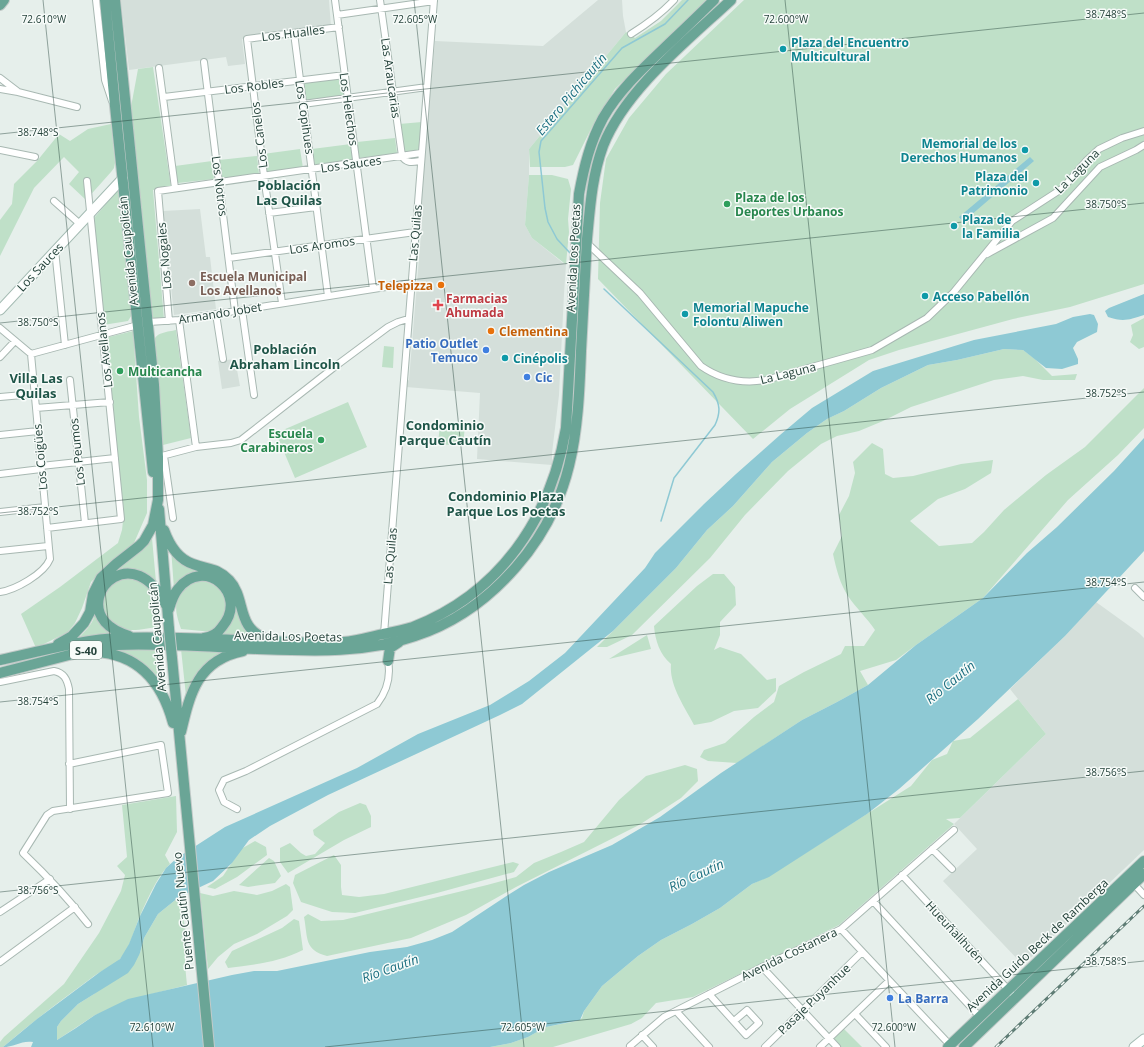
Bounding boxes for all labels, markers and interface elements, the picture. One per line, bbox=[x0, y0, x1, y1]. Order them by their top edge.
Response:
text: 38.748°S bbox=[1086, 7, 1126, 21]
text: 72.610°W bbox=[22, 12, 67, 26]
text: 72.605°W bbox=[393, 12, 438, 26]
text: 72.600°W bbox=[764, 12, 809, 26]
street label: Los Hualles bbox=[260, 21, 326, 45]
place label: Plaza del Encuentro Multicultural bbox=[791, 34, 909, 65]
street label: Las Araucarias bbox=[377, 37, 405, 120]
marker: Plaza del Encuentro Multicultural bbox=[778, 44, 788, 54]
water label: Estero Pichicautín bbox=[531, 49, 611, 139]
street label: Los Helechos bbox=[335, 71, 363, 147]
street label: Los Robles bbox=[223, 74, 285, 98]
street label: Los Copihues bbox=[291, 79, 319, 155]
street label: Los Canelos bbox=[246, 101, 271, 169]
text: 38.748°S bbox=[18, 125, 58, 139]
place label: Memorial de los Derechos Humanos bbox=[901, 135, 1017, 166]
marker: Memorial de los Derechos Humanos bbox=[1020, 145, 1030, 155]
street label: La Laguna bbox=[1051, 145, 1103, 197]
street label: Los Sauces bbox=[320, 151, 383, 177]
street label: Los Notros bbox=[208, 155, 232, 217]
place label: Plaza del Patrimonio bbox=[961, 168, 1028, 199]
district label: Población Las Quilas bbox=[256, 176, 322, 209]
marker: Plaza del Patrimonio bbox=[1031, 178, 1041, 188]
place label: Plaza de los Deportes Urbanos bbox=[735, 189, 844, 220]
street label: Avenida Caupolicán bbox=[114, 195, 142, 307]
text: 38.750°S bbox=[1086, 197, 1126, 211]
marker: Plaza de los Deportes Urbanos bbox=[722, 199, 732, 209]
street label: Avenida Los Poetas bbox=[562, 203, 584, 312]
street label: Las Quilas bbox=[404, 204, 426, 262]
place label: Plaza de la Familia bbox=[962, 211, 1020, 242]
street label: Los Nogales bbox=[153, 221, 175, 290]
marker: Plaza de la Familia bbox=[949, 221, 959, 231]
street label: Los Aromos bbox=[288, 232, 356, 258]
street label: Los Sauces bbox=[13, 239, 67, 295]
place label: Escuela Municipal Los Avellanos bbox=[200, 268, 307, 299]
place label: Telepizza bbox=[378, 277, 433, 294]
marker: Escuela Municipal Los Avellanos bbox=[187, 278, 197, 288]
marker: Telepizza bbox=[436, 280, 446, 290]
place label: Acceso Pabellón bbox=[933, 288, 1029, 305]
place label: Farmacias Ahumada bbox=[446, 290, 507, 321]
marker: Acceso Pabellón bbox=[920, 291, 930, 301]
street label: Armando Jobet bbox=[177, 298, 263, 328]
place label: Memorial Mapuche Folontu Aliwen bbox=[693, 299, 809, 330]
marker: Farmacias Ahumada bbox=[433, 300, 443, 310]
marker: Memorial Mapuche Folontu Aliwen bbox=[680, 309, 690, 319]
street label: Los Avellanos bbox=[92, 311, 116, 389]
text: 38.750°S bbox=[18, 315, 58, 329]
place label: Clementina bbox=[499, 323, 568, 340]
marker: Clementina bbox=[486, 326, 496, 336]
place label: Patio Outlet Temuco bbox=[405, 335, 478, 366]
district label: Población Abraham Lincoln bbox=[230, 340, 340, 373]
marker: Patio Outlet Temuco bbox=[481, 345, 491, 355]
place label: Cinépolis bbox=[513, 350, 568, 367]
marker: Cinépolis bbox=[500, 353, 510, 363]
street label: La Laguna bbox=[758, 358, 818, 388]
place label: Multicancha bbox=[128, 363, 202, 380]
marker: Multicancha bbox=[115, 366, 125, 376]
district label: Villa Las Quilas bbox=[9, 369, 63, 402]
place label: Cic bbox=[535, 369, 552, 386]
marker: Cic bbox=[522, 372, 532, 382]
text: 38.752°S bbox=[1086, 386, 1126, 400]
district label: Condominio Parque Cautín bbox=[399, 416, 491, 449]
street label: Los Peumos bbox=[65, 417, 89, 487]
street label: Los Coigües bbox=[29, 423, 51, 491]
place label: Escuela Carabineros bbox=[240, 425, 313, 456]
marker: Escuela Carabineros bbox=[316, 435, 326, 445]
district label: Condominio Plaza Parque Los Poetas bbox=[447, 487, 565, 520]
text: 38.752°S bbox=[18, 504, 58, 518]
street label: Las Quilas bbox=[379, 527, 401, 585]
text: 38.754°S bbox=[1086, 575, 1126, 589]
street label: Avenida Caupolicán bbox=[144, 582, 170, 692]
street label: Avenida Los Poetas bbox=[234, 627, 342, 645]
road number: S-40 bbox=[70, 641, 102, 659]
water label: Río Cautín bbox=[921, 656, 979, 708]
text: 38.754°S bbox=[18, 694, 58, 708]
text: 38.756°S bbox=[1086, 765, 1126, 779]
street label: Puente Cautín Nuevo bbox=[168, 851, 198, 971]
water label: Río Cautín bbox=[665, 854, 727, 896]
street label: Avenida Guido Beck de Ramberga bbox=[962, 874, 1112, 1016]
text: 38.756°S bbox=[18, 883, 58, 897]
street label: Hueuñalihuén bbox=[922, 897, 988, 967]
street label: Avenida Costanera bbox=[738, 923, 840, 985]
water label: Río Cautín bbox=[359, 949, 421, 987]
text: 38.758°S bbox=[1086, 954, 1126, 968]
street label: Pasaje Puyanhue bbox=[774, 960, 854, 1038]
place label: La Barra bbox=[898, 990, 949, 1007]
marker: La Barra bbox=[885, 993, 895, 1003]
text: 72.610°W bbox=[130, 1020, 175, 1034]
text: 72.605°W bbox=[501, 1020, 546, 1034]
text: 72.600°W bbox=[872, 1020, 917, 1034]

